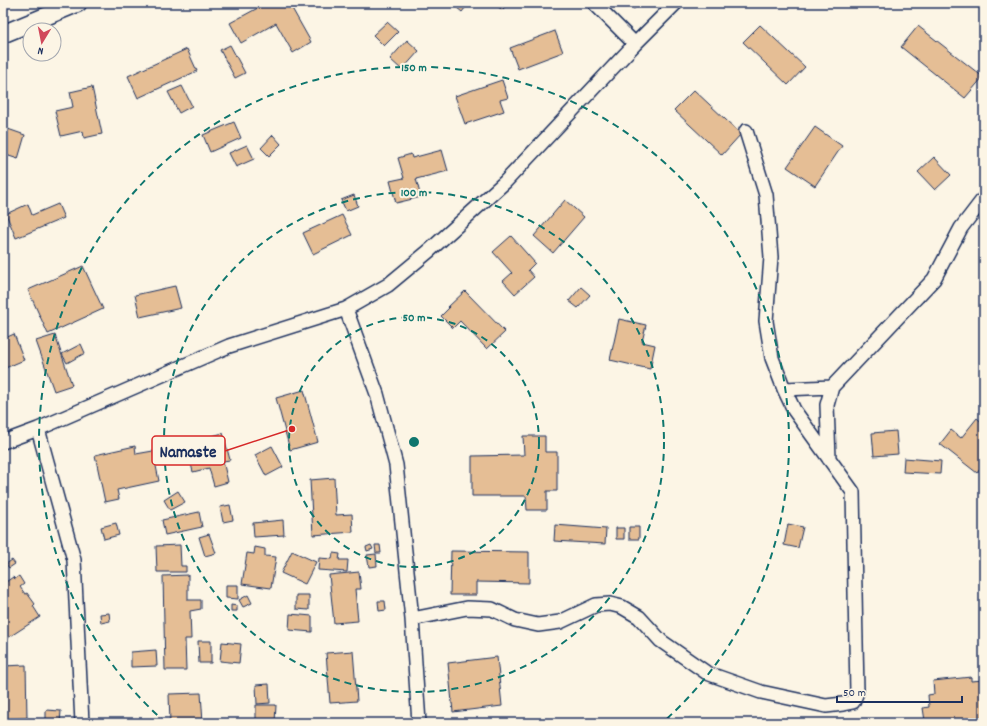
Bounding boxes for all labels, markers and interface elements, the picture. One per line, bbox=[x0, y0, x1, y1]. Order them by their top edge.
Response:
north arrow bbox=[22, 22, 62, 62]
text: N bbox=[36, 41, 45, 58]
text: 150 m bbox=[401, 60, 427, 77]
text: 100 m bbox=[401, 185, 427, 202]
text: 50 m bbox=[402, 310, 426, 327]
centre of rings bbox=[407, 435, 421, 449]
callout: Namaste bbox=[152, 436, 225, 465]
text: Namaste bbox=[160, 442, 217, 466]
scale bar bbox=[837, 678, 962, 704]
text: 50 m bbox=[843, 685, 866, 702]

